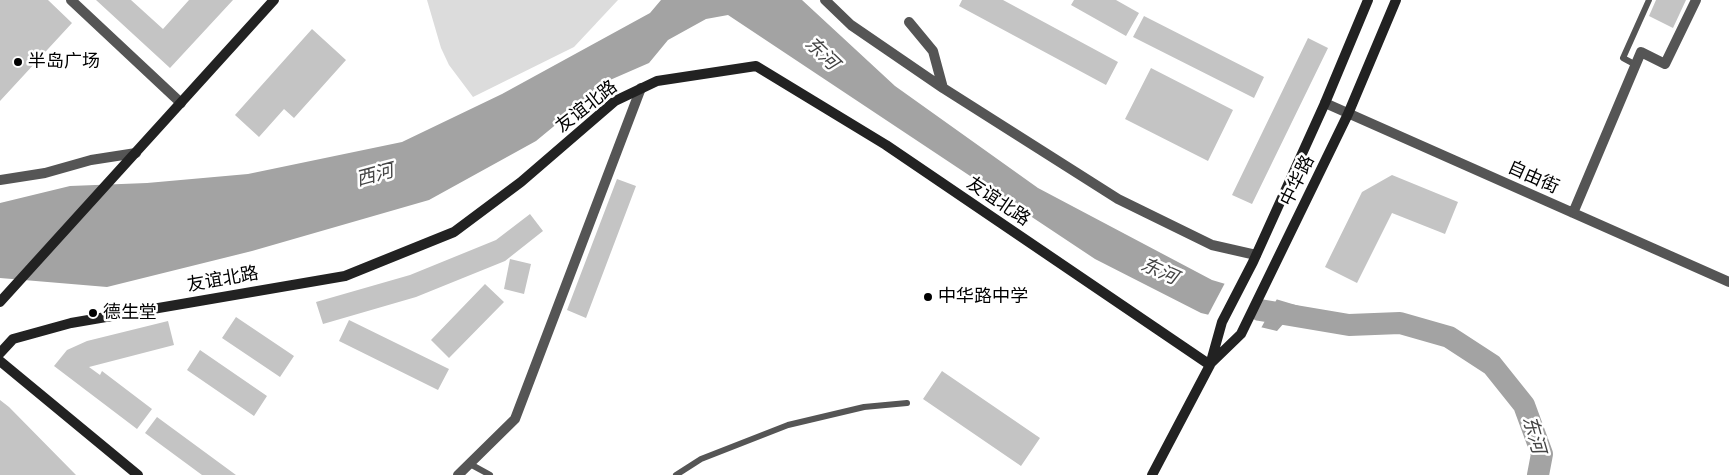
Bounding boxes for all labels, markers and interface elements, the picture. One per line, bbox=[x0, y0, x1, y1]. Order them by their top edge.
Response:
water label: 东河 bbox=[799, 33, 843, 75]
place label: 半岛广场 bbox=[28, 51, 100, 73]
marker: 半岛广场 bbox=[12, 56, 24, 68]
street label: 友谊北路 bbox=[552, 76, 622, 138]
street label: 中华路 bbox=[1276, 152, 1320, 210]
street label: 自由街 bbox=[1504, 157, 1562, 199]
water label: 西河 bbox=[354, 160, 396, 192]
street label: 友谊北路 bbox=[962, 173, 1034, 231]
water label: 东河 bbox=[1137, 254, 1181, 290]
street label: 友谊北路 bbox=[186, 263, 260, 297]
place label: 中华路中学 bbox=[938, 286, 1028, 308]
marker: 中华路中学 bbox=[922, 291, 934, 303]
place label: 德生堂 bbox=[103, 302, 157, 324]
marker: 德生堂 bbox=[87, 307, 99, 319]
water label: 东河 bbox=[1517, 414, 1549, 456]

